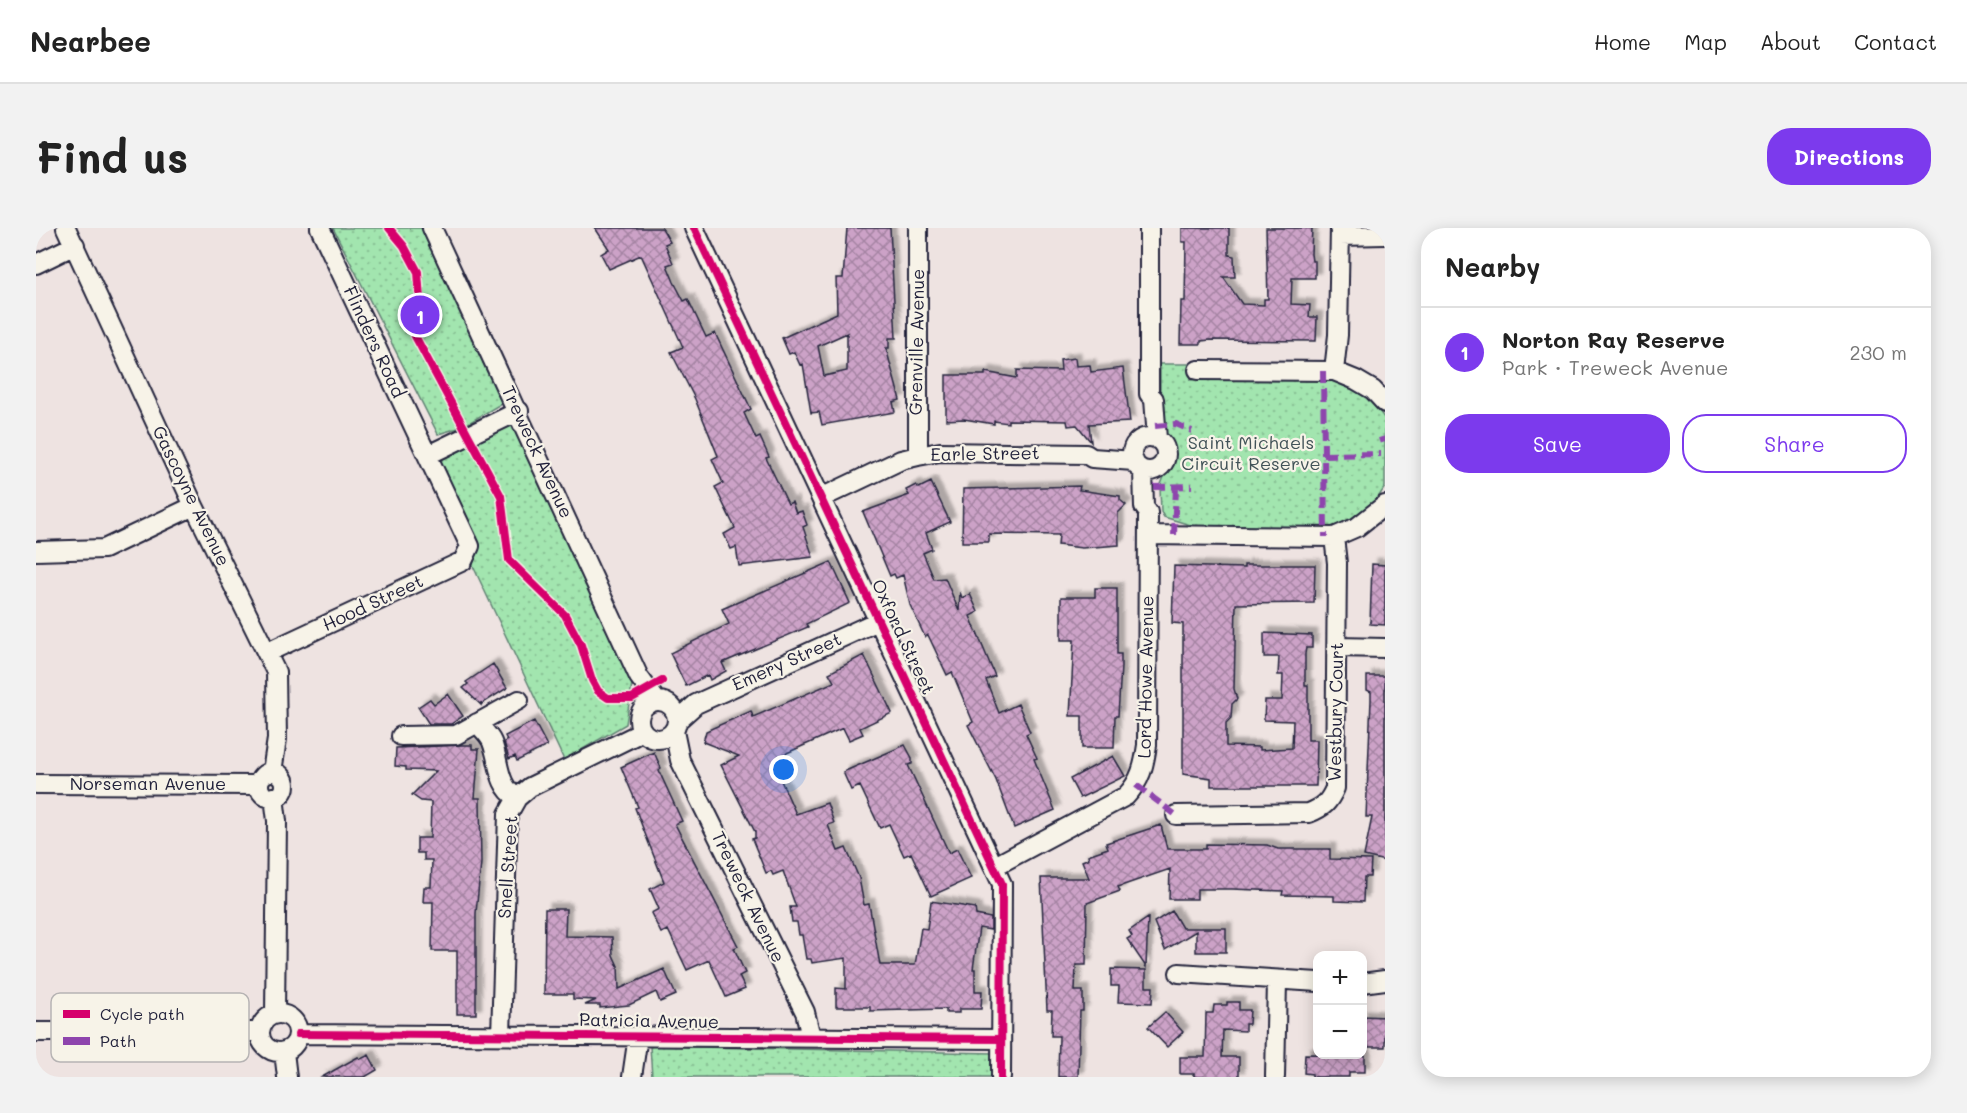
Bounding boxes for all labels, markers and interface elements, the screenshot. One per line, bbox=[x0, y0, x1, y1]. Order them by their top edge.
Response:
text: Nearbee bbox=[30, 23, 151, 59]
text: Home bbox=[1594, 28, 1651, 55]
text: Map bbox=[1684, 28, 1727, 55]
text: About bbox=[1760, 28, 1821, 55]
text: Contact bbox=[1854, 28, 1937, 55]
button: Directions bbox=[1767, 128, 1931, 185]
text: Find us bbox=[36, 129, 188, 184]
text: Nearby bbox=[1445, 250, 1540, 284]
street label: Grenville Avenue bbox=[903, 268, 929, 416]
street label: Flinders Road bbox=[338, 282, 411, 401]
pin: 1 bbox=[400, 292, 440, 338]
text: Norton Ray Reserve bbox=[1502, 325, 1725, 354]
text: 1 bbox=[1460, 339, 1469, 365]
text: 230 m bbox=[1849, 339, 1907, 365]
text: Park · Treweck Avenue bbox=[1502, 354, 1728, 380]
street label: Treweck Avenue bbox=[497, 381, 579, 522]
button: Save bbox=[1445, 414, 1670, 473]
button: Share bbox=[1682, 414, 1907, 473]
street label: Gascoyne Avenue bbox=[148, 421, 236, 570]
park label: Saint Michaels Circuit Reserve bbox=[1181, 430, 1321, 475]
street label: Earle Street bbox=[930, 440, 1040, 466]
street label: Hood Street bbox=[318, 568, 427, 636]
street label: Oxford Street bbox=[867, 575, 941, 698]
street label: Lord Howe Avenue bbox=[1132, 595, 1158, 759]
street label: Emery Street bbox=[728, 626, 845, 696]
street label: Westbury Court bbox=[1322, 642, 1348, 782]
your location bbox=[769, 755, 798, 784]
street label: Norseman Avenue bbox=[70, 771, 226, 795]
street label: Snell Street bbox=[491, 815, 523, 919]
street label: Treweck Avenue bbox=[707, 827, 791, 966]
map controls bbox=[1313, 951, 1367, 1059]
button: + bbox=[1313, 951, 1367, 1005]
legend bbox=[51, 993, 249, 1062]
text: Cycle path bbox=[100, 1003, 184, 1024]
button: − bbox=[1313, 1005, 1367, 1059]
street label: Patricia Avenue bbox=[579, 1007, 719, 1033]
text: Path bbox=[100, 1030, 136, 1051]

